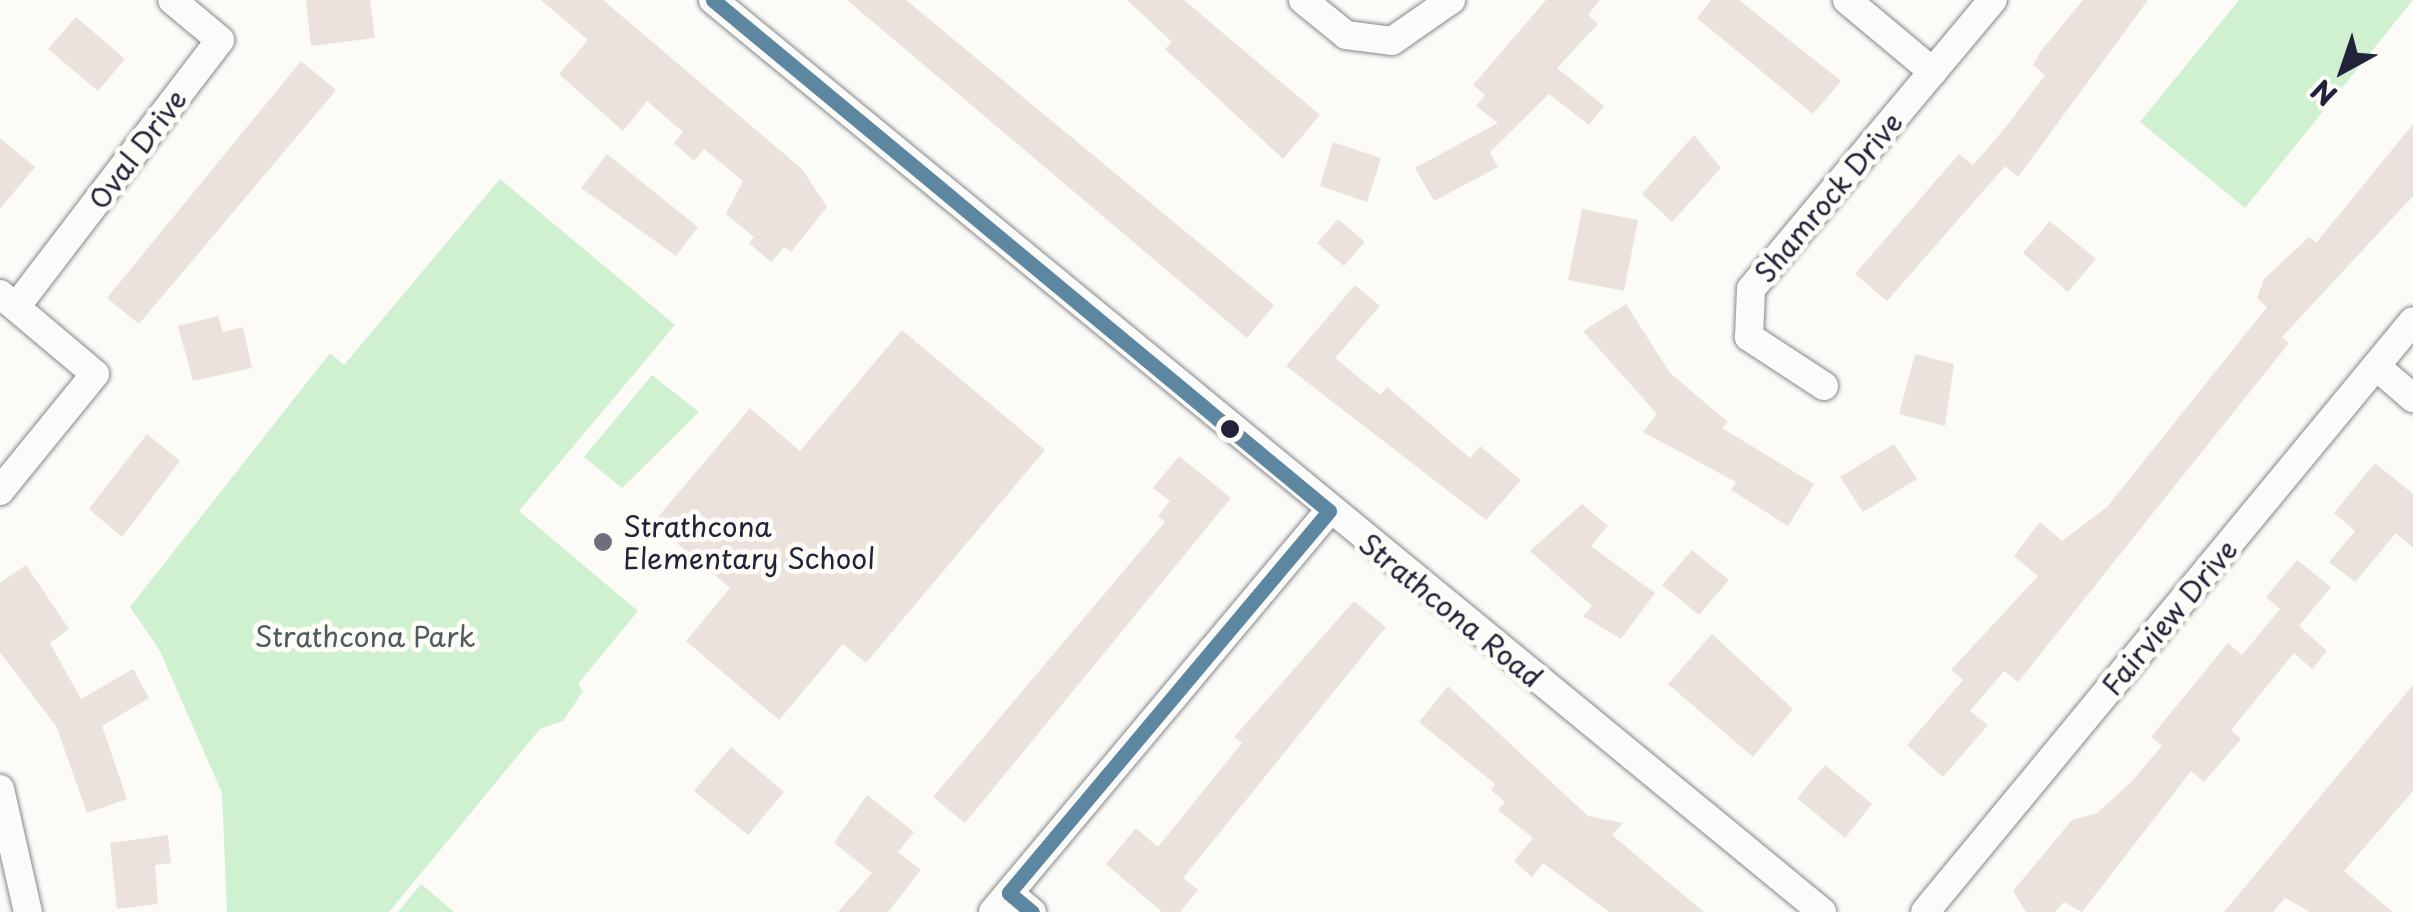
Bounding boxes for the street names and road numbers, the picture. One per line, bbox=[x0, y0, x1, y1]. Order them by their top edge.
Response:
street label: Oval Drive bbox=[81, 82, 193, 216]
street label: Shamrock Drive bbox=[1747, 104, 1909, 290]
street label: Strathcona Road bbox=[1353, 526, 1549, 694]
street label: Fairview Drive bbox=[2094, 532, 2244, 702]

